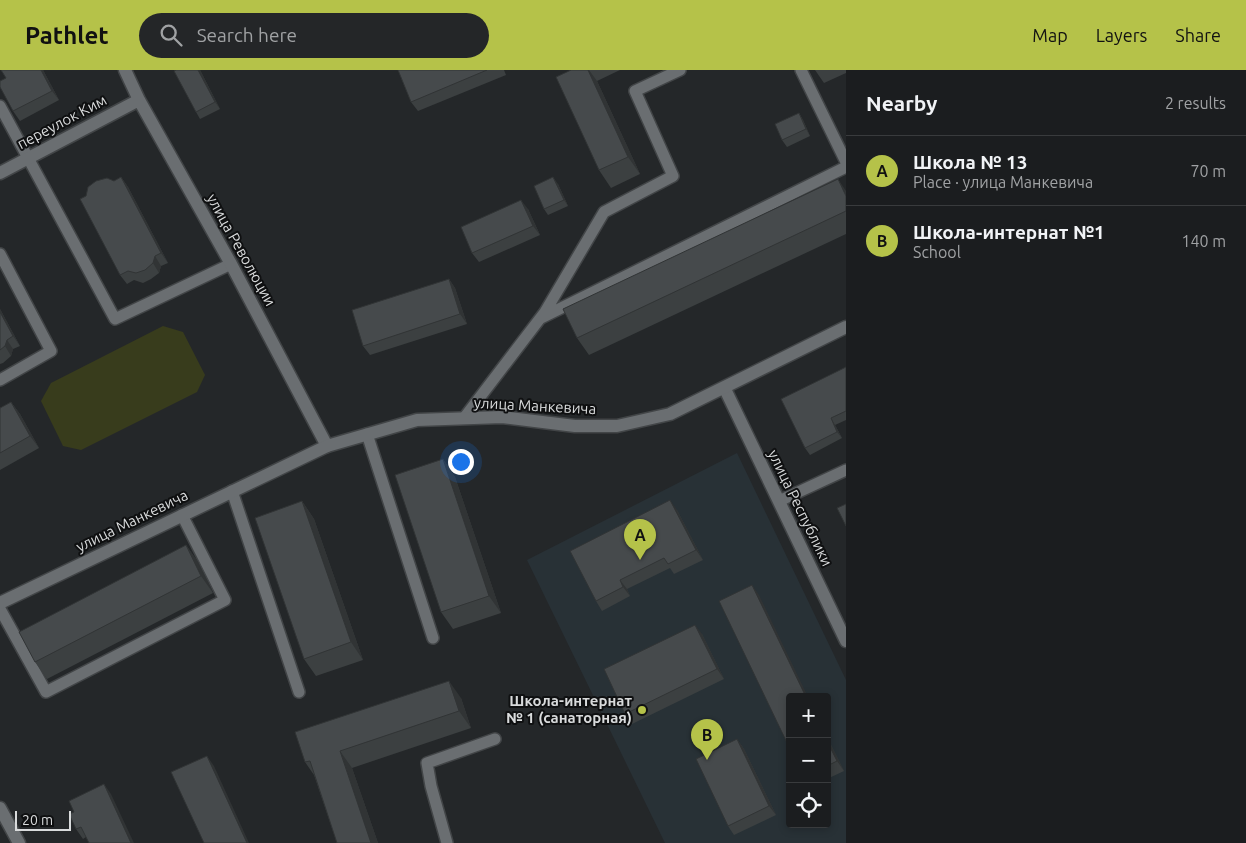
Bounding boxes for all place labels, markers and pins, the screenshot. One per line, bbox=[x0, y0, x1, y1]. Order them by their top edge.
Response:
pin: A bbox=[624, 519, 656, 560]
place label: Школа-интернат № 1 (санаторная) bbox=[506, 692, 632, 726]
marker: Школа-интернат № 1 (санаторная) bbox=[636, 704, 648, 716]
pin: B bbox=[691, 719, 723, 760]

